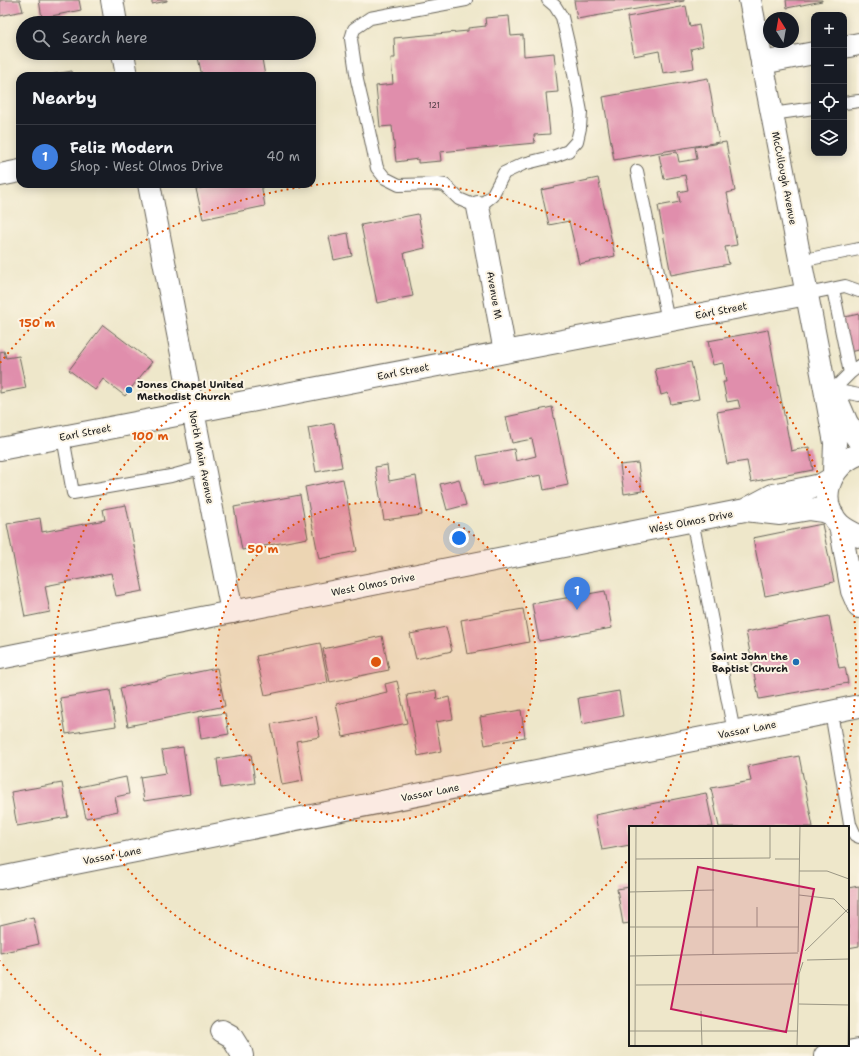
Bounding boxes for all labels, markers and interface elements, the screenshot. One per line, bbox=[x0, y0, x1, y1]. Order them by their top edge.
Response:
north arrow bbox=[763, 12, 799, 48]
map controls bbox=[811, 12, 847, 156]
button: + bbox=[811, 12, 847, 48]
search box bbox=[16, 16, 316, 60]
icon: search bbox=[30, 27, 52, 49]
text: Search here bbox=[62, 28, 148, 48]
button: − bbox=[811, 48, 847, 84]
button: locate bbox=[811, 84, 847, 120]
text: Nearby bbox=[32, 87, 97, 109]
house number: 121 bbox=[428, 100, 440, 111]
button: layers bbox=[811, 120, 847, 156]
street label: McCullough Avenue bbox=[769, 130, 800, 226]
text: Feliz Modern bbox=[70, 138, 173, 158]
text: 1 bbox=[42, 148, 48, 165]
text: 40 m bbox=[266, 148, 300, 165]
text: Shop · West Olmos Drive bbox=[70, 158, 223, 175]
street label: Avenue M bbox=[484, 270, 505, 320]
street label: Earl Street bbox=[694, 299, 748, 322]
text: 150 m bbox=[19, 315, 55, 331]
street label: Earl Street bbox=[376, 360, 430, 383]
place label: Jones Chapel United Methodist Church bbox=[137, 378, 244, 403]
marker: Jones Chapel United Methodist Church bbox=[124, 385, 134, 395]
street label: North Main Avenue bbox=[186, 409, 217, 505]
street label: Earl Street bbox=[58, 421, 112, 444]
text: 100 m bbox=[132, 428, 169, 444]
street label: West Olmos Drive bbox=[648, 507, 734, 536]
your location bbox=[449, 528, 469, 548]
text: 50 m bbox=[248, 541, 279, 557]
street label: West Olmos Drive bbox=[330, 570, 416, 599]
pin: 1 bbox=[564, 577, 590, 610]
place label: Saint John the Baptist Church bbox=[711, 650, 788, 675]
centre of rings bbox=[369, 655, 383, 669]
marker: Saint John the Baptist Church bbox=[791, 657, 801, 667]
street label: Vassar Lane bbox=[717, 717, 778, 742]
street label: Vassar Lane bbox=[400, 780, 461, 805]
inset map bbox=[629, 826, 849, 1046]
street label: Vassar Lane bbox=[82, 843, 143, 868]

